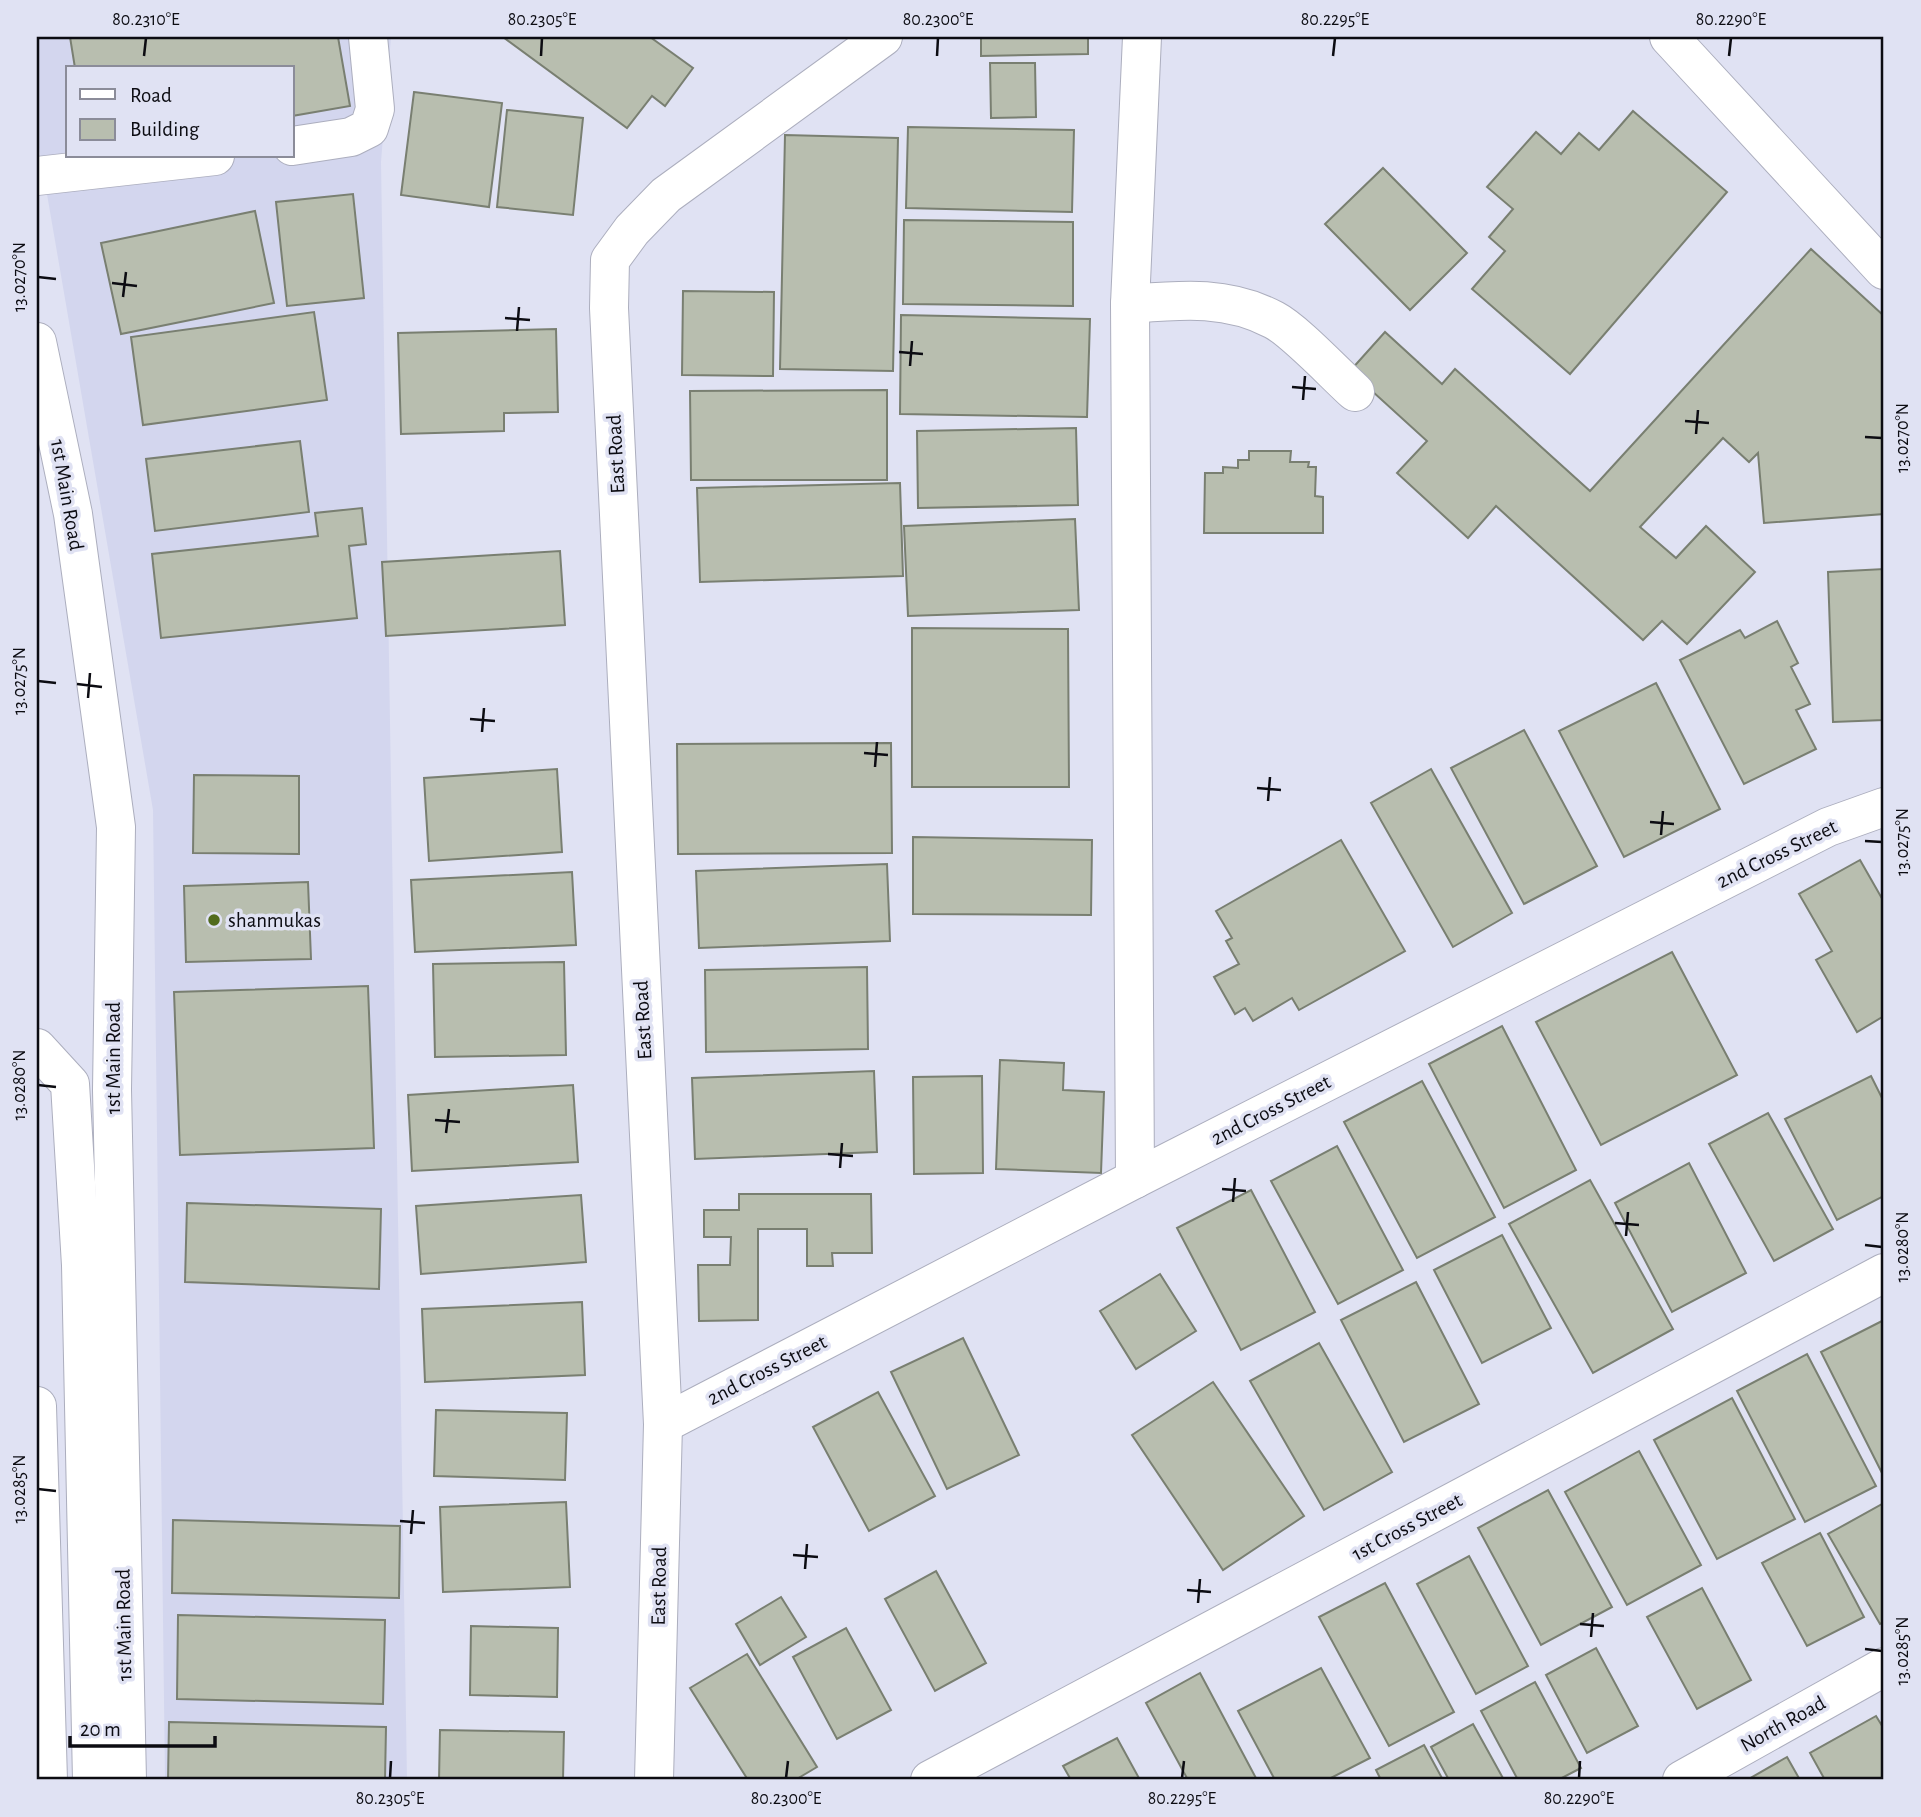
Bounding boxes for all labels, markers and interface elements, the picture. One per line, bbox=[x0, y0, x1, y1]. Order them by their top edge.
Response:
text: 80.2310°E bbox=[112, 11, 180, 29]
text: 80.2305°E bbox=[508, 11, 577, 29]
text: 80.2300°E bbox=[903, 11, 974, 29]
text: 80.2295°E bbox=[1301, 11, 1370, 29]
text: 80.2290°E bbox=[1696, 11, 1767, 29]
legend bbox=[66, 66, 294, 158]
text: Road bbox=[130, 85, 172, 106]
text: Building bbox=[130, 119, 200, 140]
text: 13.0270°N bbox=[11, 242, 29, 312]
text: 13.0270°N bbox=[1894, 403, 1912, 473]
street label: East Road bbox=[603, 414, 629, 494]
street label: 1st Main Road bbox=[47, 438, 87, 552]
text: 13.0275°N bbox=[11, 647, 29, 715]
text: 13.0275°N bbox=[1894, 808, 1912, 876]
street label: 2nd Cross Street bbox=[1714, 816, 1841, 892]
place label: shanmukas bbox=[228, 910, 321, 931]
marker: shanmukas bbox=[206, 912, 222, 928]
street label: East Road bbox=[630, 980, 656, 1060]
street label: 1st Main Road bbox=[103, 1002, 124, 1114]
text: 13.0280°N bbox=[11, 1049, 29, 1121]
street label: 2nd Cross Street bbox=[1208, 1071, 1334, 1149]
text: 13.0280°N bbox=[1894, 1211, 1912, 1283]
street label: 2nd Cross Street bbox=[704, 1331, 830, 1409]
text: 13.0285°N bbox=[11, 1454, 29, 1524]
street label: 1st Cross Street bbox=[1349, 1489, 1466, 1565]
street label: East Road bbox=[648, 1546, 670, 1626]
street label: 1st Main Road bbox=[113, 1569, 135, 1681]
text: 13.0285°N bbox=[1894, 1616, 1912, 1686]
street label: North Road bbox=[1737, 1692, 1829, 1756]
scale bar bbox=[70, 1705, 215, 1749]
text: 20 m bbox=[80, 1719, 121, 1740]
text: 80.2305°E bbox=[356, 1790, 425, 1808]
text: 80.2300°E bbox=[751, 1790, 822, 1808]
text: 80.2295°E bbox=[1148, 1790, 1217, 1808]
text: 80.2290°E bbox=[1544, 1790, 1615, 1808]

